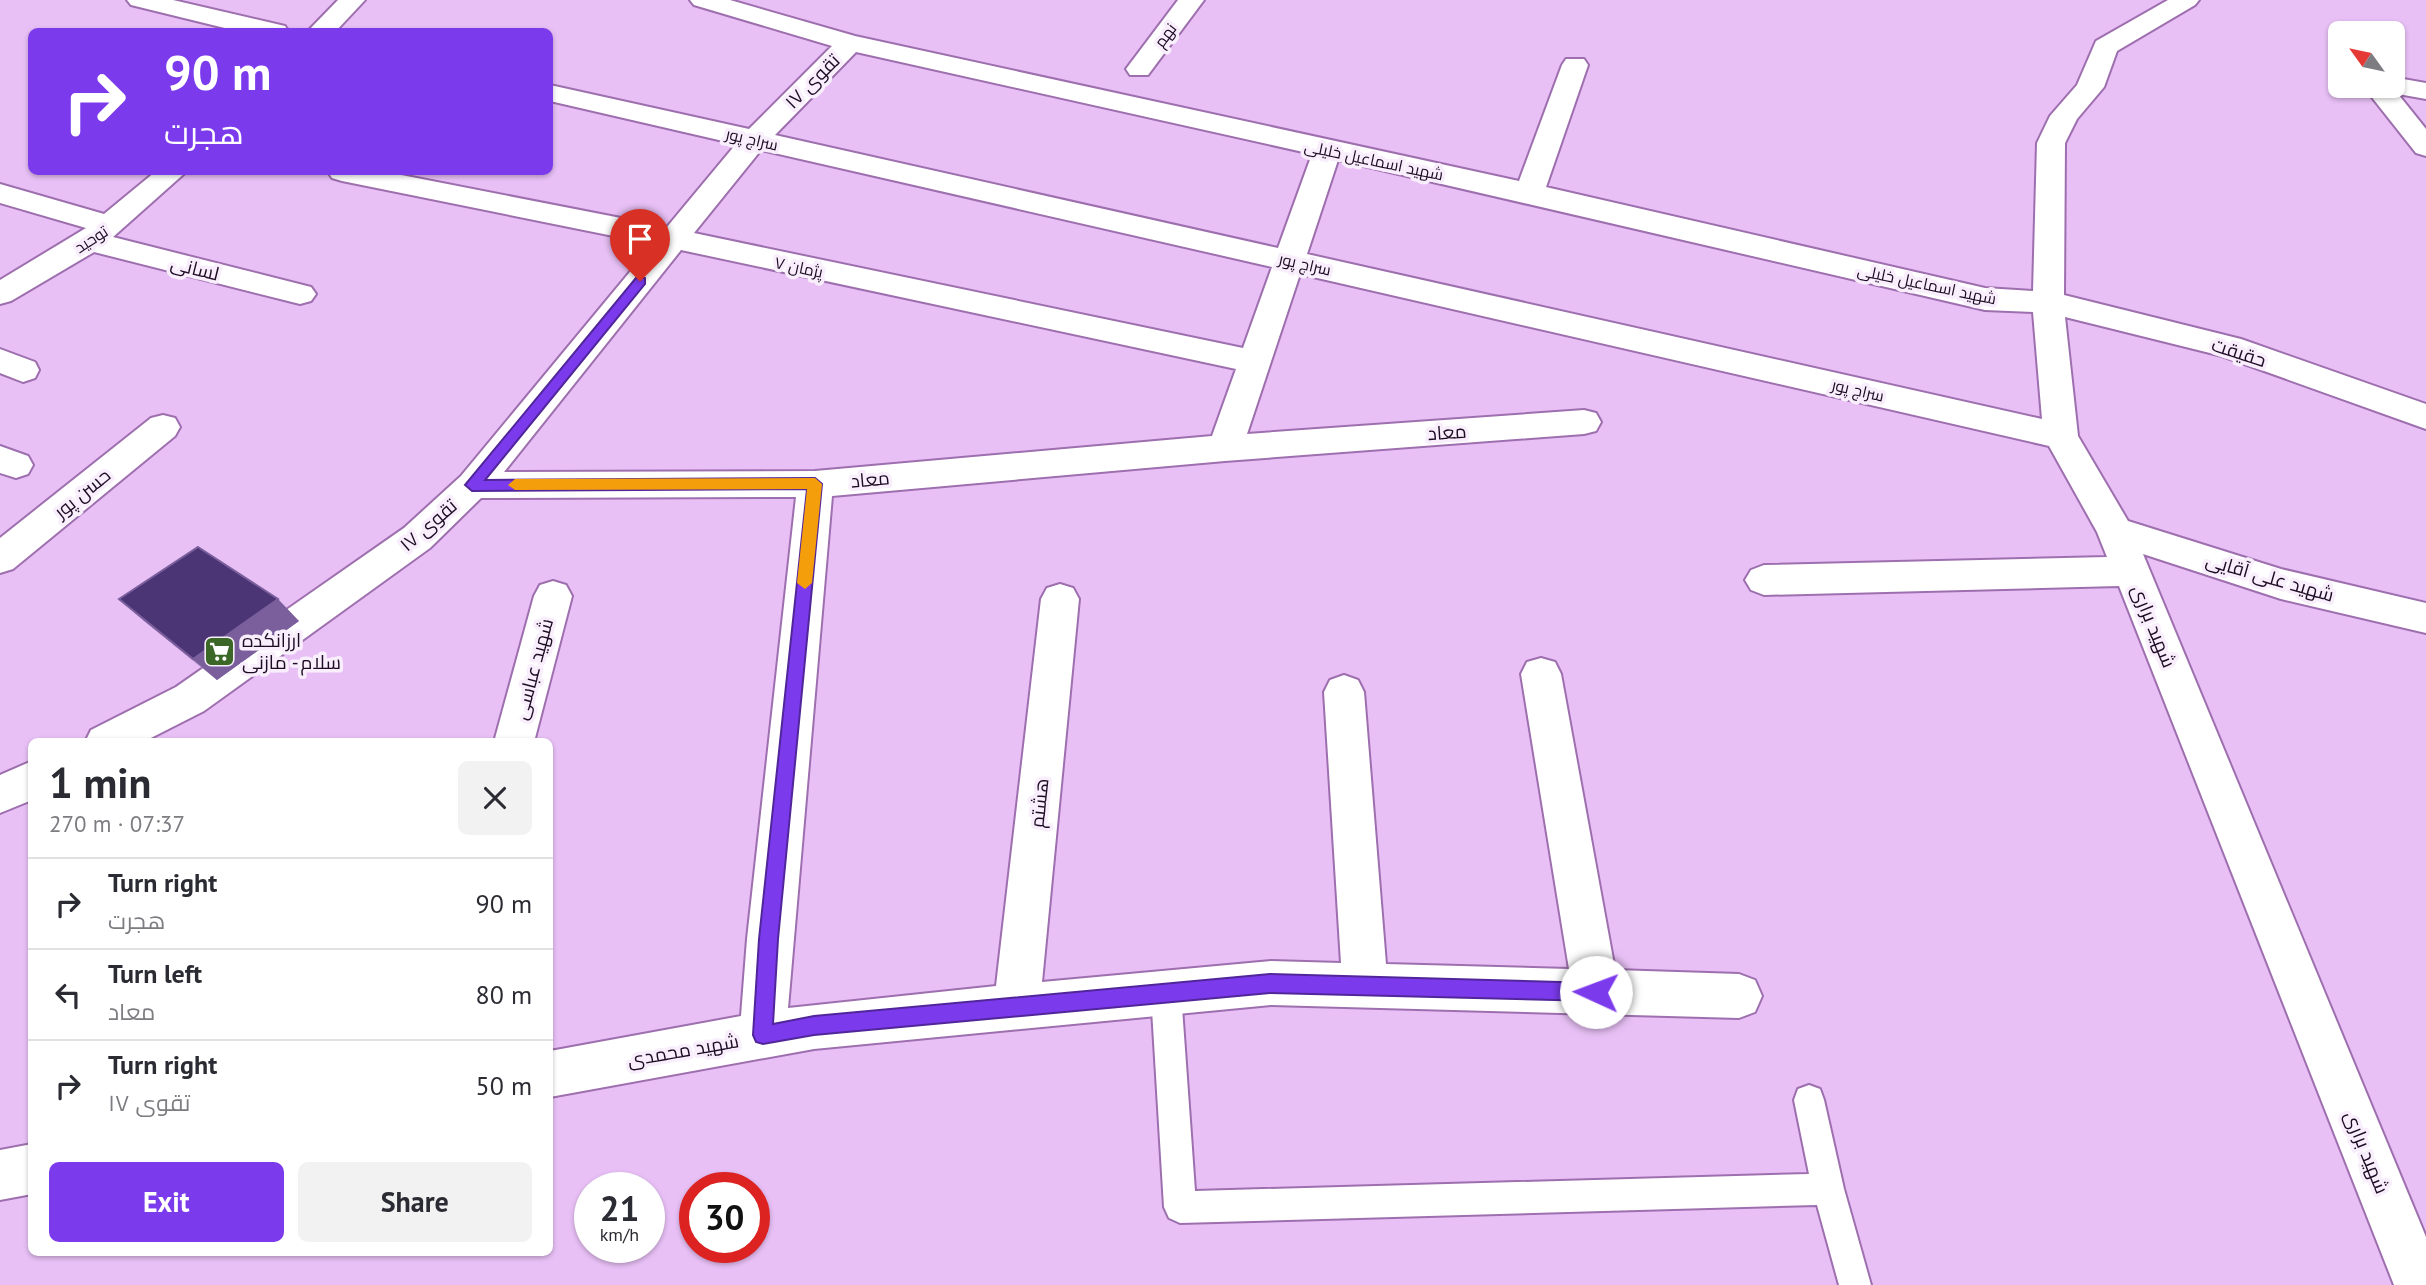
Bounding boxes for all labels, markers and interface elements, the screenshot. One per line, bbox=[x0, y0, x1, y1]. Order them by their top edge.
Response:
street label: نهم bbox=[1149, 19, 1182, 52]
north arrow bbox=[2328, 21, 2404, 98]
map controls bbox=[2328, 21, 2405, 98]
text: 90 m bbox=[164, 40, 271, 104]
street label: تقوی ۱۷ bbox=[779, 48, 845, 114]
icon: right bbox=[49, 56, 140, 147]
text: هجرت bbox=[164, 111, 244, 153]
street label: سراج پور bbox=[722, 123, 780, 157]
street label: شهید اسماعیل خلیلی bbox=[1302, 136, 1445, 185]
pin bbox=[610, 209, 670, 281]
icon: arrive bbox=[621, 220, 659, 258]
street label: توحید bbox=[71, 221, 112, 257]
street label: سراج پور bbox=[1275, 248, 1333, 282]
street label: لسانی bbox=[168, 250, 222, 286]
street label: پژمان ۷ bbox=[773, 252, 826, 284]
street label: شهید اسماعیل خلیلی bbox=[1855, 260, 1998, 309]
street label: حقیقت bbox=[2209, 332, 2269, 372]
street label: سراج پور bbox=[1828, 374, 1886, 408]
street label: معاد bbox=[1427, 419, 1467, 445]
street label: حسن پور bbox=[48, 463, 116, 524]
street label: معاد bbox=[849, 465, 891, 493]
street label: تقوی ۱۷ bbox=[394, 494, 462, 556]
street label: شهید علی آقایی bbox=[2203, 547, 2337, 607]
street label: شهید براری bbox=[2127, 581, 2181, 671]
street label: شهید عباسی bbox=[508, 616, 558, 722]
place label: ارزانکده سلام - مازنی bbox=[242, 628, 341, 676]
supermarket icon: ارزانکده سلام - مازنی bbox=[202, 634, 236, 668]
text: 1 min bbox=[49, 755, 151, 810]
button: close bbox=[458, 761, 532, 835]
street label: هشتم bbox=[1024, 777, 1056, 829]
text: 270 m · 07:37 bbox=[49, 809, 185, 838]
text: Turn right bbox=[108, 866, 217, 899]
icon: right bbox=[49, 885, 87, 923]
text: 90 m bbox=[476, 887, 532, 920]
text: هجرت bbox=[108, 906, 165, 935]
position arrow bbox=[1559, 955, 1633, 1029]
text: Turn left bbox=[108, 957, 202, 990]
icon: left bbox=[49, 976, 87, 1014]
text: 80 m bbox=[476, 978, 532, 1011]
text: معاد bbox=[108, 997, 155, 1026]
street label: شهید محمدی bbox=[625, 1028, 741, 1072]
text: Turn right bbox=[108, 1048, 217, 1081]
icon: right bbox=[49, 1067, 87, 1105]
text: 50 m bbox=[476, 1069, 532, 1102]
text: تقوی ۱۷ bbox=[108, 1088, 190, 1117]
street label: شهید براری bbox=[2340, 1107, 2394, 1197]
button: Exit bbox=[49, 1162, 284, 1242]
button: Share bbox=[298, 1162, 532, 1242]
speed limit sign: 30 bbox=[679, 1172, 770, 1263]
text: 21 bbox=[600, 1185, 639, 1231]
text: km/h bbox=[600, 1223, 639, 1246]

